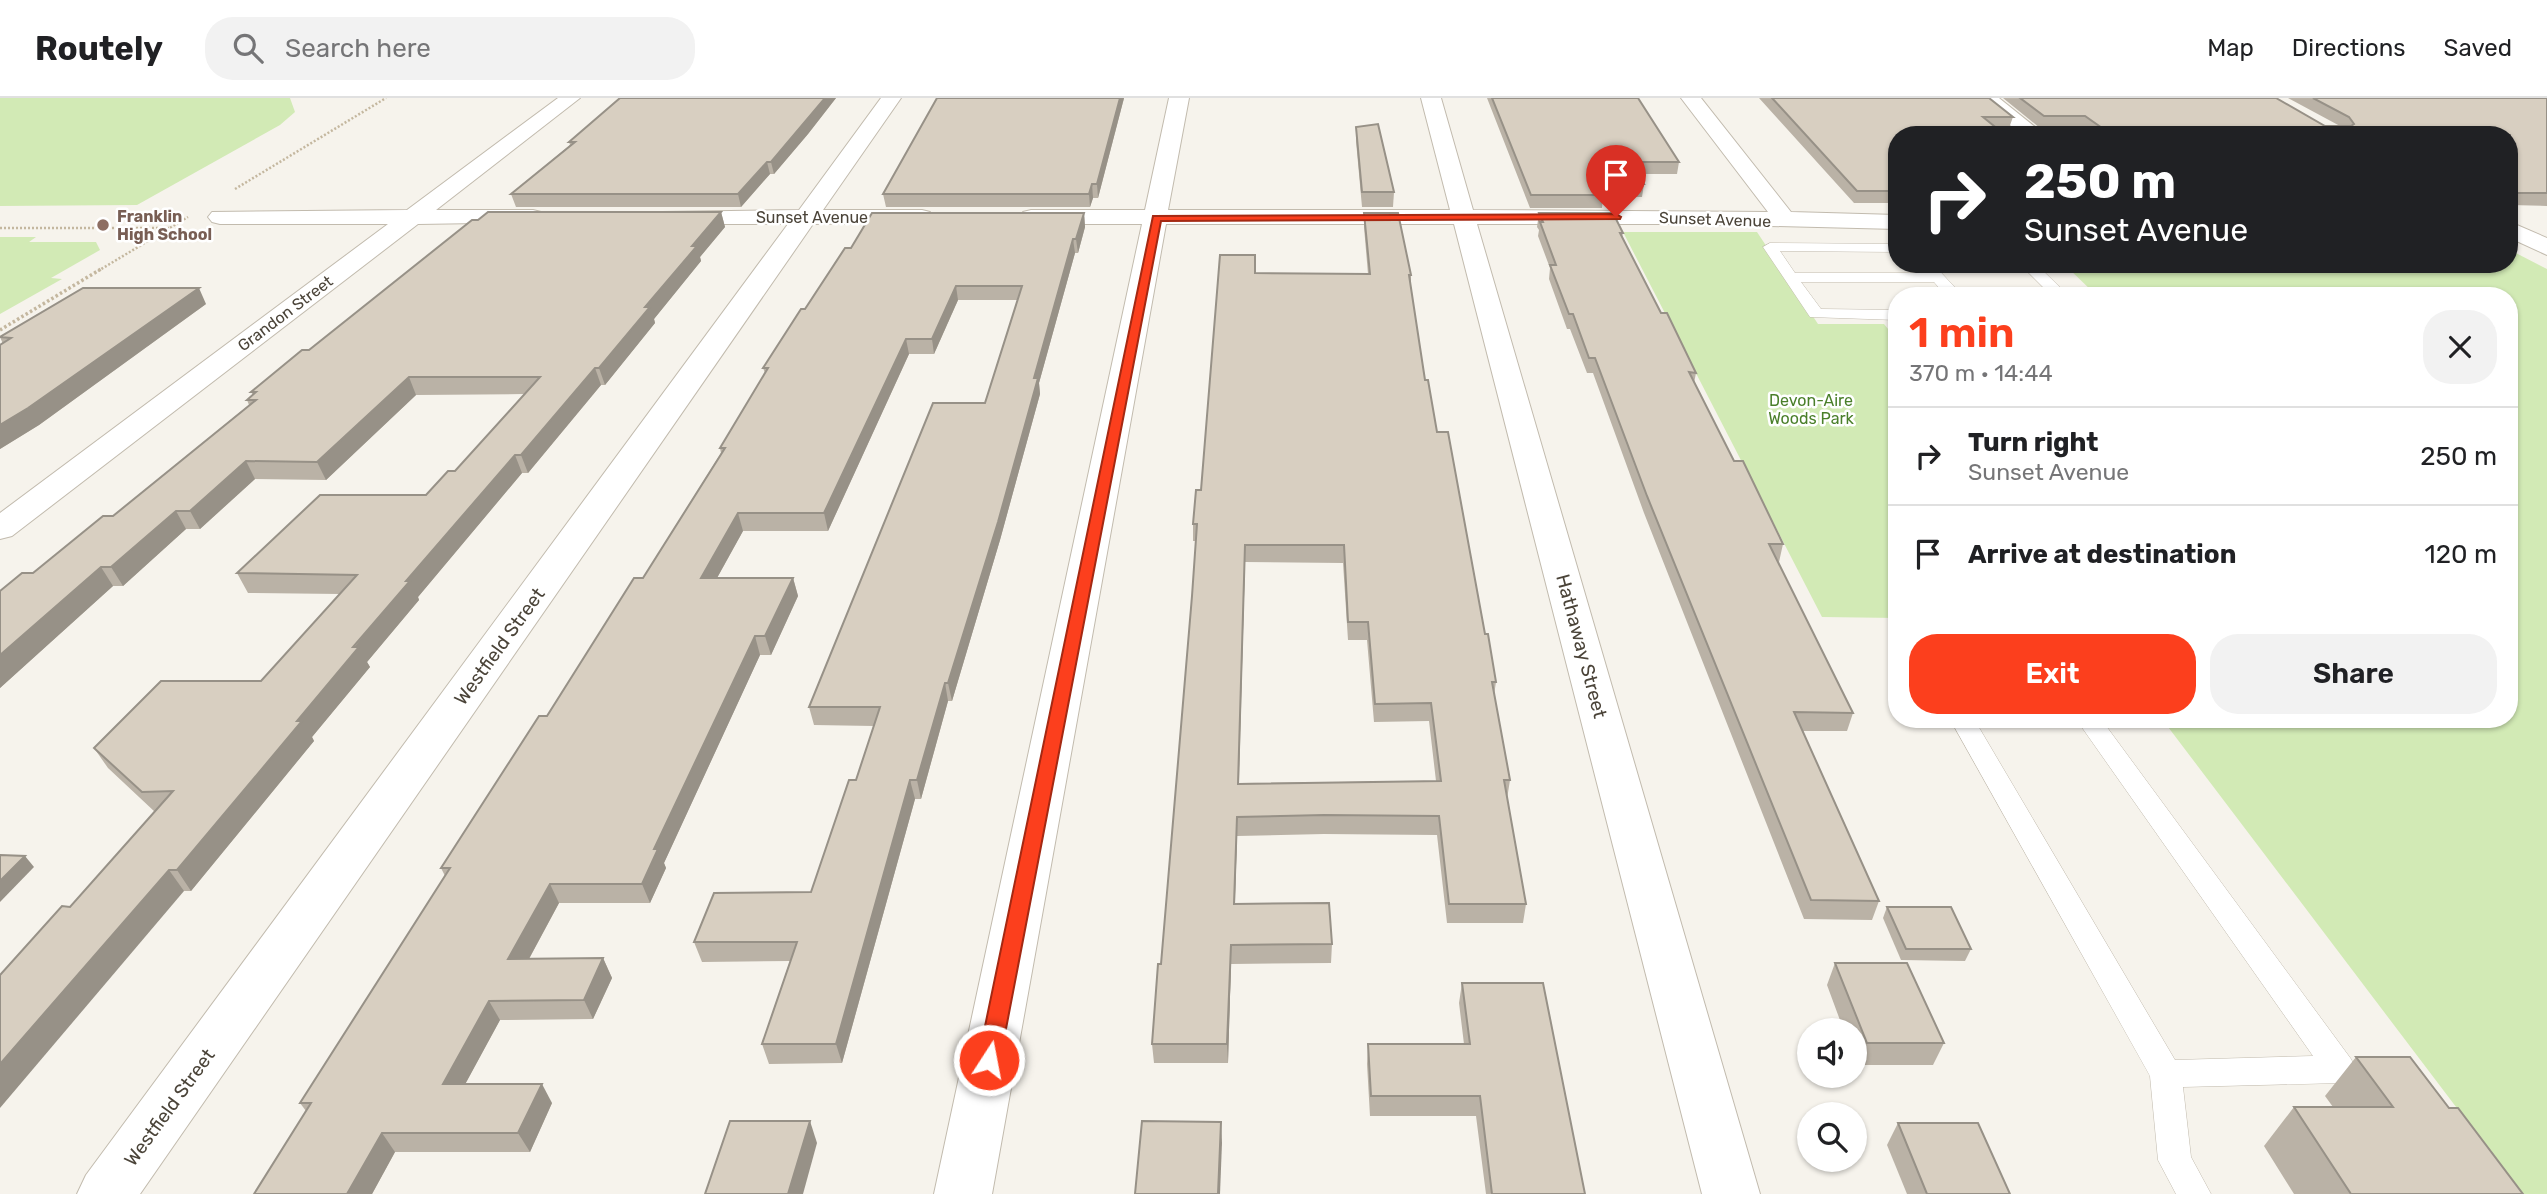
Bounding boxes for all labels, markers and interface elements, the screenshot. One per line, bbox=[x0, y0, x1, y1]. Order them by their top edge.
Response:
search box bbox=[205, 17, 695, 80]
text: Routely bbox=[35, 29, 163, 68]
icon: search bbox=[229, 29, 267, 67]
text: Search here bbox=[285, 33, 431, 64]
text: Map bbox=[2207, 34, 2254, 62]
text: Directions bbox=[2292, 34, 2405, 62]
text: Saved bbox=[2443, 34, 2512, 62]
pin bbox=[1586, 145, 1646, 217]
text: 250 m bbox=[2024, 152, 2176, 210]
icon: right bbox=[1909, 154, 2000, 245]
icon: arrive bbox=[1597, 156, 1635, 194]
place label: Franklin High School bbox=[117, 207, 212, 244]
street label: Sunset Avenue bbox=[756, 208, 868, 227]
street label: Sunset Avenue bbox=[1659, 208, 1771, 231]
text: Sunset Avenue bbox=[2024, 211, 2248, 249]
marker: Franklin High School bbox=[95, 217, 111, 233]
street label: Grandon Street bbox=[234, 272, 337, 355]
text: 1 min bbox=[1909, 308, 2015, 358]
button: close bbox=[2423, 310, 2497, 384]
text: 370 m · 14:44 bbox=[1909, 359, 2053, 387]
park label: Devon-Aire Woods Park bbox=[1768, 391, 1855, 428]
text: Turn right bbox=[1968, 427, 2098, 458]
icon: right bbox=[1909, 437, 1947, 475]
text: 250 m bbox=[2420, 441, 2497, 472]
text: Sunset Avenue bbox=[1968, 458, 2129, 486]
icon: arrive bbox=[1909, 535, 1947, 573]
text: Arrive at destination bbox=[1968, 539, 2236, 570]
text: 120 m bbox=[2425, 539, 2497, 570]
street label: Hathaway Street bbox=[1551, 572, 1612, 721]
street label: Westfield Street bbox=[449, 583, 550, 709]
button: Exit bbox=[1909, 634, 2196, 714]
button: Share bbox=[2210, 634, 2497, 714]
map controls bbox=[1797, 1018, 1867, 1172]
button: sound bbox=[1797, 1018, 1867, 1088]
position arrow bbox=[952, 1023, 1026, 1097]
street label: Westfield Street bbox=[119, 1044, 220, 1170]
button: search bbox=[1797, 1102, 1867, 1172]

